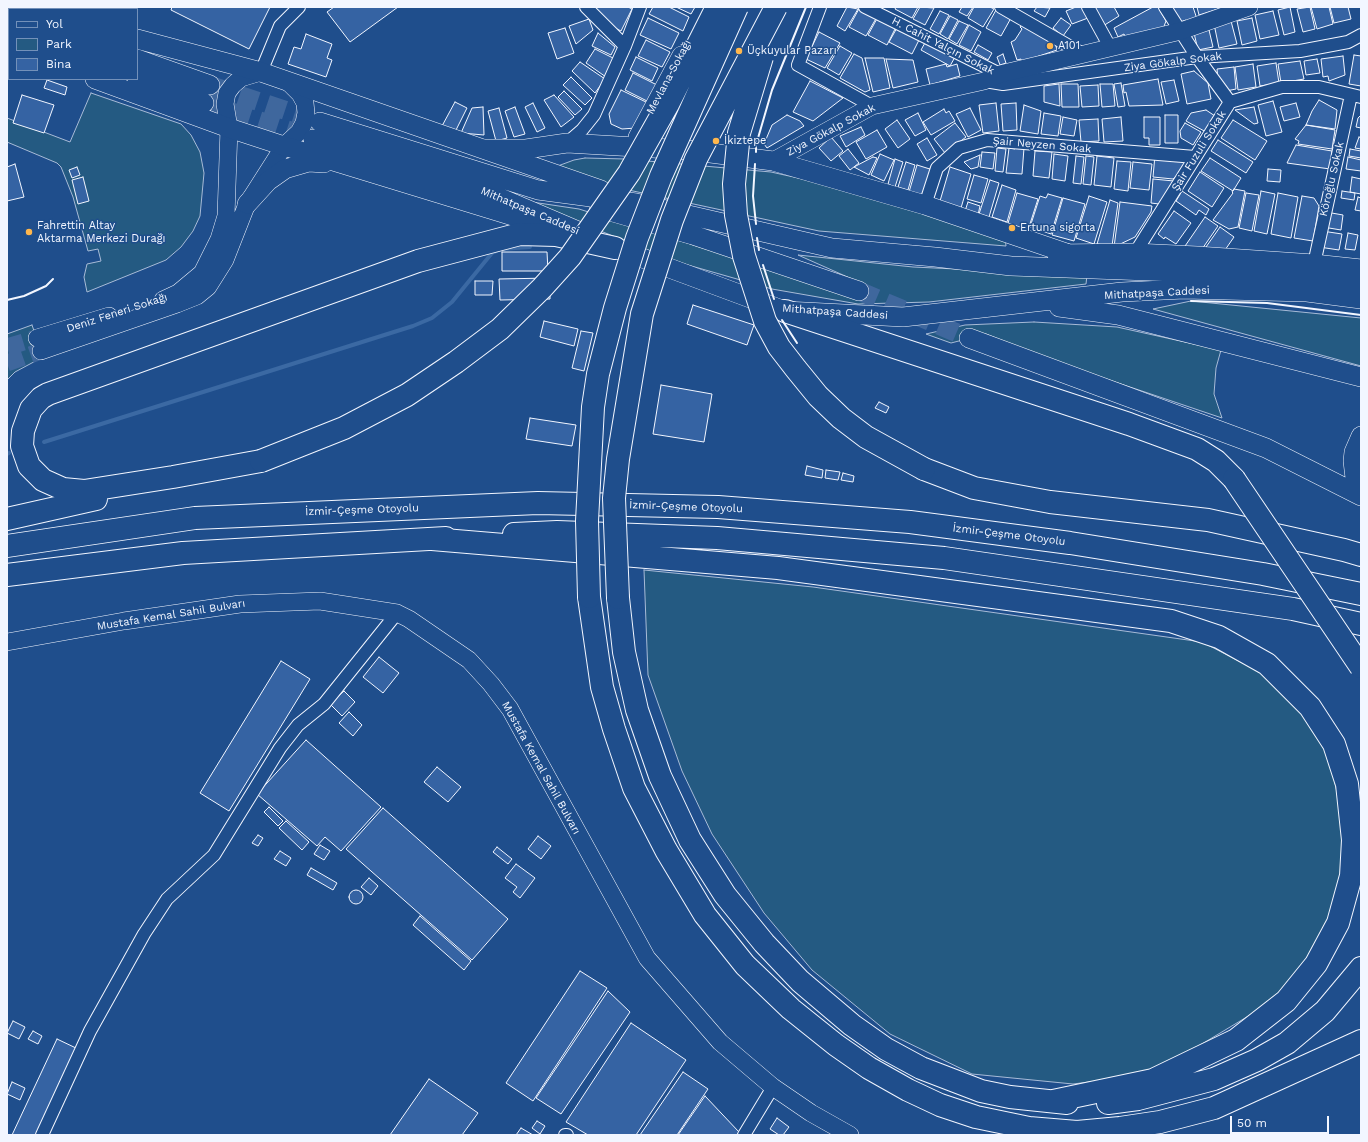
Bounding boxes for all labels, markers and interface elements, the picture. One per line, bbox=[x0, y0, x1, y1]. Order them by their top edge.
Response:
legend bbox=[8, 8, 138, 80]
street label: H. Cahit Yalçın Sokak bbox=[889, 14, 997, 78]
text: Yol bbox=[46, 17, 63, 31]
text: Park bbox=[46, 37, 72, 51]
street label: Mevlana Sokağı bbox=[644, 38, 694, 116]
place label: A101 bbox=[1058, 39, 1080, 53]
marker: A101 bbox=[1045, 41, 1055, 51]
place label: Üçkuyular Pazarı bbox=[747, 44, 837, 58]
marker: Üçkuyular Pazarı bbox=[734, 46, 744, 56]
street label: Ziya Gökalp Sokak bbox=[1123, 49, 1223, 75]
text: Bina bbox=[46, 57, 71, 71]
street label: Ziya Gökalp Sokak bbox=[784, 101, 878, 159]
street label: Şair Fuzuli Sokak bbox=[1169, 108, 1229, 194]
place label: İkiztepe bbox=[724, 134, 766, 148]
street label: Şair Neyzen Sokak bbox=[992, 134, 1092, 156]
marker: İkiztepe bbox=[711, 136, 721, 146]
street label: Köroğlu Sokak bbox=[1317, 140, 1347, 218]
street label: Mithatpaşa Caddesi bbox=[479, 184, 581, 238]
place label: Fahrettin Altay Aktarma Merkezi Durağı bbox=[37, 219, 165, 245]
place label: Ertuna sigorta bbox=[1020, 221, 1096, 235]
marker: Ertuna sigorta bbox=[1007, 223, 1017, 233]
marker: Fahrettin Altay Aktarma Merkezi Durağı bbox=[24, 227, 34, 237]
street label: Mithatpaşa Caddesi bbox=[1104, 284, 1210, 302]
street label: Deniz Feneri Sokağı bbox=[65, 290, 169, 336]
street label: Mithatpaşa Caddesi bbox=[782, 302, 888, 322]
street label: İzmir-Çeşme Otoyolu bbox=[629, 498, 743, 516]
street label: İzmir-Çeşme Otoyolu bbox=[305, 501, 419, 519]
street label: İzmir-Çeşme Otoyolu bbox=[952, 522, 1066, 548]
street label: Mustafa Kemal Sahil Bulvarı bbox=[96, 597, 246, 633]
street label: Mustafa Kemal Sahil Bulvarı bbox=[499, 699, 583, 837]
scale bar bbox=[1232, 1108, 1331, 1134]
text: 50 m bbox=[1237, 1116, 1267, 1130]

